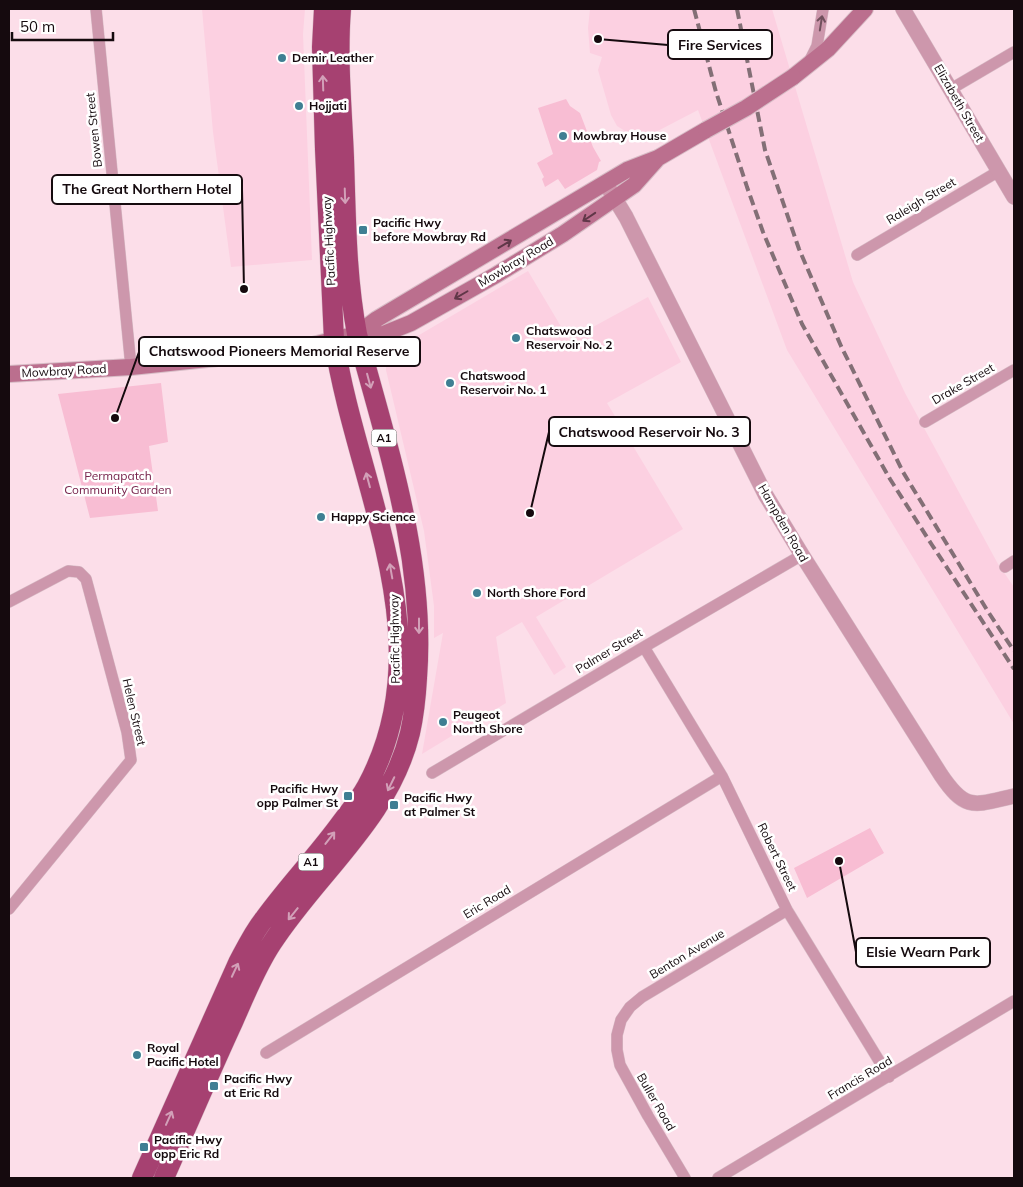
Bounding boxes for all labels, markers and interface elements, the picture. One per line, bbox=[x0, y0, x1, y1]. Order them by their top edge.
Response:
scale bar bbox=[12, 10, 114, 42]
one-way arrow bbox=[817, 15, 827, 31]
text: 50 m bbox=[20, 17, 55, 36]
callout: Fire Services bbox=[668, 30, 772, 59]
text: Fire Services bbox=[678, 36, 762, 54]
place label: Demir Leather bbox=[292, 50, 374, 65]
marker: Demir Leather bbox=[276, 52, 288, 64]
street label: Elizabeth Street bbox=[931, 61, 988, 144]
one-way arrow bbox=[318, 75, 327, 91]
street label: Bowen Street bbox=[82, 92, 105, 168]
place label: Hojjati bbox=[309, 98, 347, 113]
marker: Hojjati bbox=[293, 100, 305, 112]
place label: Mowbray House bbox=[573, 128, 667, 143]
marker: Mowbray House bbox=[557, 130, 569, 142]
street label: Raleigh Street bbox=[883, 174, 958, 227]
callout: The Great Northern Hotel bbox=[52, 175, 242, 204]
text: The Great Northern Hotel bbox=[62, 180, 232, 198]
one-way arrow bbox=[341, 188, 350, 204]
street label: Pacific Highway bbox=[319, 195, 338, 286]
one-way arrow bbox=[582, 212, 596, 222]
place label: Pacific Hwy before Mowbray Rd bbox=[373, 215, 486, 244]
marker: Pacific Hwy before Mowbray Rd bbox=[357, 224, 369, 236]
street label: Mowbray Road bbox=[475, 233, 556, 290]
one-way arrow bbox=[498, 238, 512, 248]
one-way arrow bbox=[453, 290, 468, 300]
place label: Chatswood Reservoir No. 2 bbox=[526, 323, 613, 352]
marker: Chatswood Reservoir No. 2 bbox=[510, 332, 522, 344]
callout: Chatswood Pioneers Memorial Reserve bbox=[139, 337, 420, 366]
text: Chatswood Pioneers Memorial Reserve bbox=[149, 342, 410, 360]
street label: Drake Street bbox=[929, 360, 997, 407]
street label: Mowbray Road bbox=[21, 361, 107, 380]
place label: Chatswood Reservoir No. 1 bbox=[460, 368, 547, 397]
one-way arrow bbox=[365, 372, 374, 388]
marker: Chatswood Reservoir No. 1 bbox=[444, 377, 456, 389]
callout: Chatswood Reservoir No. 3 bbox=[549, 417, 750, 446]
text: Chatswood Reservoir No. 3 bbox=[558, 423, 740, 441]
road number: A1 bbox=[372, 429, 396, 446]
park label: Permapatch Community Garden bbox=[64, 468, 172, 497]
one-way arrow bbox=[363, 472, 372, 488]
street label: Hampden Road bbox=[755, 481, 812, 564]
place label: Happy Science bbox=[331, 509, 416, 524]
marker: Happy Science bbox=[315, 511, 327, 523]
one-way arrow bbox=[385, 563, 395, 579]
place label: North Shore Ford bbox=[487, 585, 586, 600]
marker: North Shore Ford bbox=[471, 587, 483, 599]
street label: Pacific Highway bbox=[386, 593, 403, 684]
one-way arrow bbox=[414, 618, 424, 634]
street label: Palmer Street bbox=[573, 625, 645, 676]
street label: Helen Street bbox=[119, 677, 149, 747]
place label: Peugeot North Shore bbox=[453, 707, 523, 736]
marker: Peugeot North Shore bbox=[437, 716, 449, 728]
one-way arrow bbox=[386, 777, 396, 792]
place label: Pacific Hwy opp Palmer St bbox=[257, 781, 338, 810]
marker: Pacific Hwy opp Palmer St bbox=[342, 790, 354, 802]
place label: Pacific Hwy at Palmer St bbox=[404, 790, 476, 819]
marker: Pacific Hwy at Palmer St bbox=[388, 799, 400, 811]
street label: Robert Street bbox=[755, 820, 800, 893]
one-way arrow bbox=[324, 832, 335, 845]
road number: A1 bbox=[298, 854, 324, 870]
street label: Eric Road bbox=[460, 882, 513, 922]
one-way arrow bbox=[288, 907, 299, 920]
street label: Benton Avenue bbox=[647, 925, 727, 982]
callout: Elsie Wearn Park bbox=[856, 938, 990, 967]
text: Elsie Wearn Park bbox=[866, 943, 980, 961]
one-way arrow bbox=[231, 963, 241, 978]
place label: Royal Pacific Hotel bbox=[147, 1040, 219, 1069]
marker: Royal Pacific Hotel bbox=[131, 1049, 143, 1061]
street label: Francis Road bbox=[825, 1052, 895, 1103]
street label: Buller Road bbox=[634, 1070, 679, 1133]
place label: Pacific Hwy at Eric Rd bbox=[224, 1071, 292, 1100]
marker: Pacific Hwy at Eric Rd bbox=[208, 1080, 220, 1092]
one-way arrow bbox=[164, 1111, 174, 1126]
place label: Pacific Hwy opp Eric Rd bbox=[154, 1132, 222, 1161]
marker: Pacific Hwy opp Eric Rd bbox=[138, 1141, 150, 1153]

